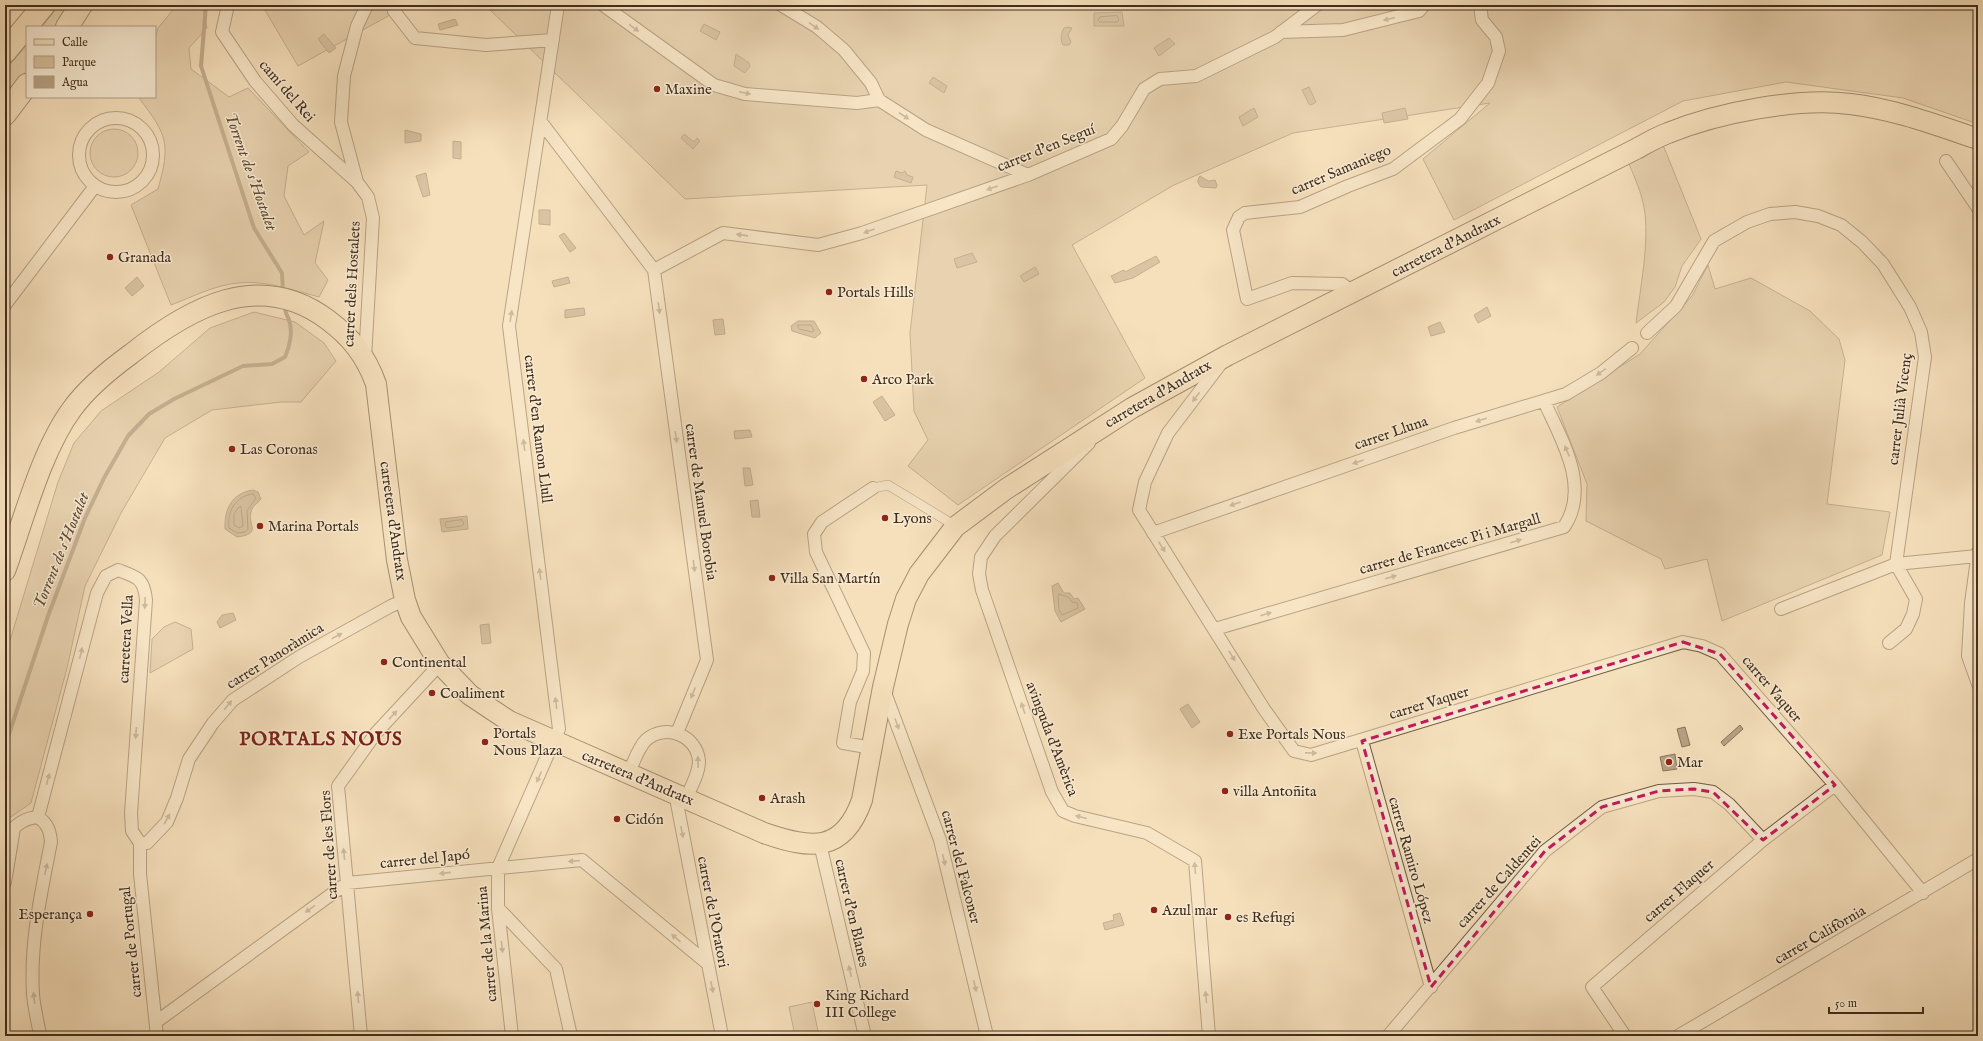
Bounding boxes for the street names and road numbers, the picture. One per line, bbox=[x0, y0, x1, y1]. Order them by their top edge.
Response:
street label: camí del Rei bbox=[255, 56, 319, 126]
street label: carrer d'en Seguí bbox=[994, 119, 1099, 176]
street label: carrer Samaniego bbox=[1288, 140, 1394, 200]
street label: carretera d'Andratx bbox=[1388, 210, 1504, 282]
street label: carrer dels Hostalets bbox=[339, 221, 365, 347]
street label: carrer Julià Vicenç bbox=[1884, 352, 1916, 466]
street label: carrer d'en Ramon Llull bbox=[519, 354, 557, 505]
street label: carretera d'Andratx bbox=[1101, 355, 1215, 432]
street label: carrer Lluna bbox=[1352, 411, 1431, 454]
street label: carrer de Manuel Borobia bbox=[681, 422, 721, 582]
street label: carretera d'Andratx bbox=[375, 460, 411, 583]
street label: carrer de Francesc Pi i Margall bbox=[1357, 509, 1544, 579]
street label: carretera Vella bbox=[114, 594, 138, 684]
street label: carrer Panoràmica bbox=[223, 618, 328, 694]
street label: carrer Vaquer bbox=[1738, 652, 1807, 727]
street label: avinguda d'Amèrica bbox=[1021, 679, 1083, 799]
street label: carrer Vaquer bbox=[1387, 682, 1472, 724]
street label: carretera d'Andratx bbox=[579, 746, 698, 810]
street label: carrer de les Flors bbox=[316, 790, 342, 900]
street label: carrer Ramiro López bbox=[1384, 795, 1438, 926]
street label: carrer del Falconer bbox=[937, 808, 985, 926]
street label: carrer de Caldentei bbox=[1452, 832, 1546, 932]
street label: carrer del Japó bbox=[379, 845, 471, 873]
street label: carrer de l'Oratori bbox=[693, 855, 733, 969]
street label: carrer Flaquer bbox=[1640, 855, 1719, 927]
street label: carrer d'en Blanes bbox=[830, 857, 874, 969]
street label: carrer de Portugal bbox=[116, 885, 146, 998]
street label: carrer de la Marina bbox=[472, 885, 502, 1003]
street label: carrer Califòrnia bbox=[1771, 901, 1870, 969]

